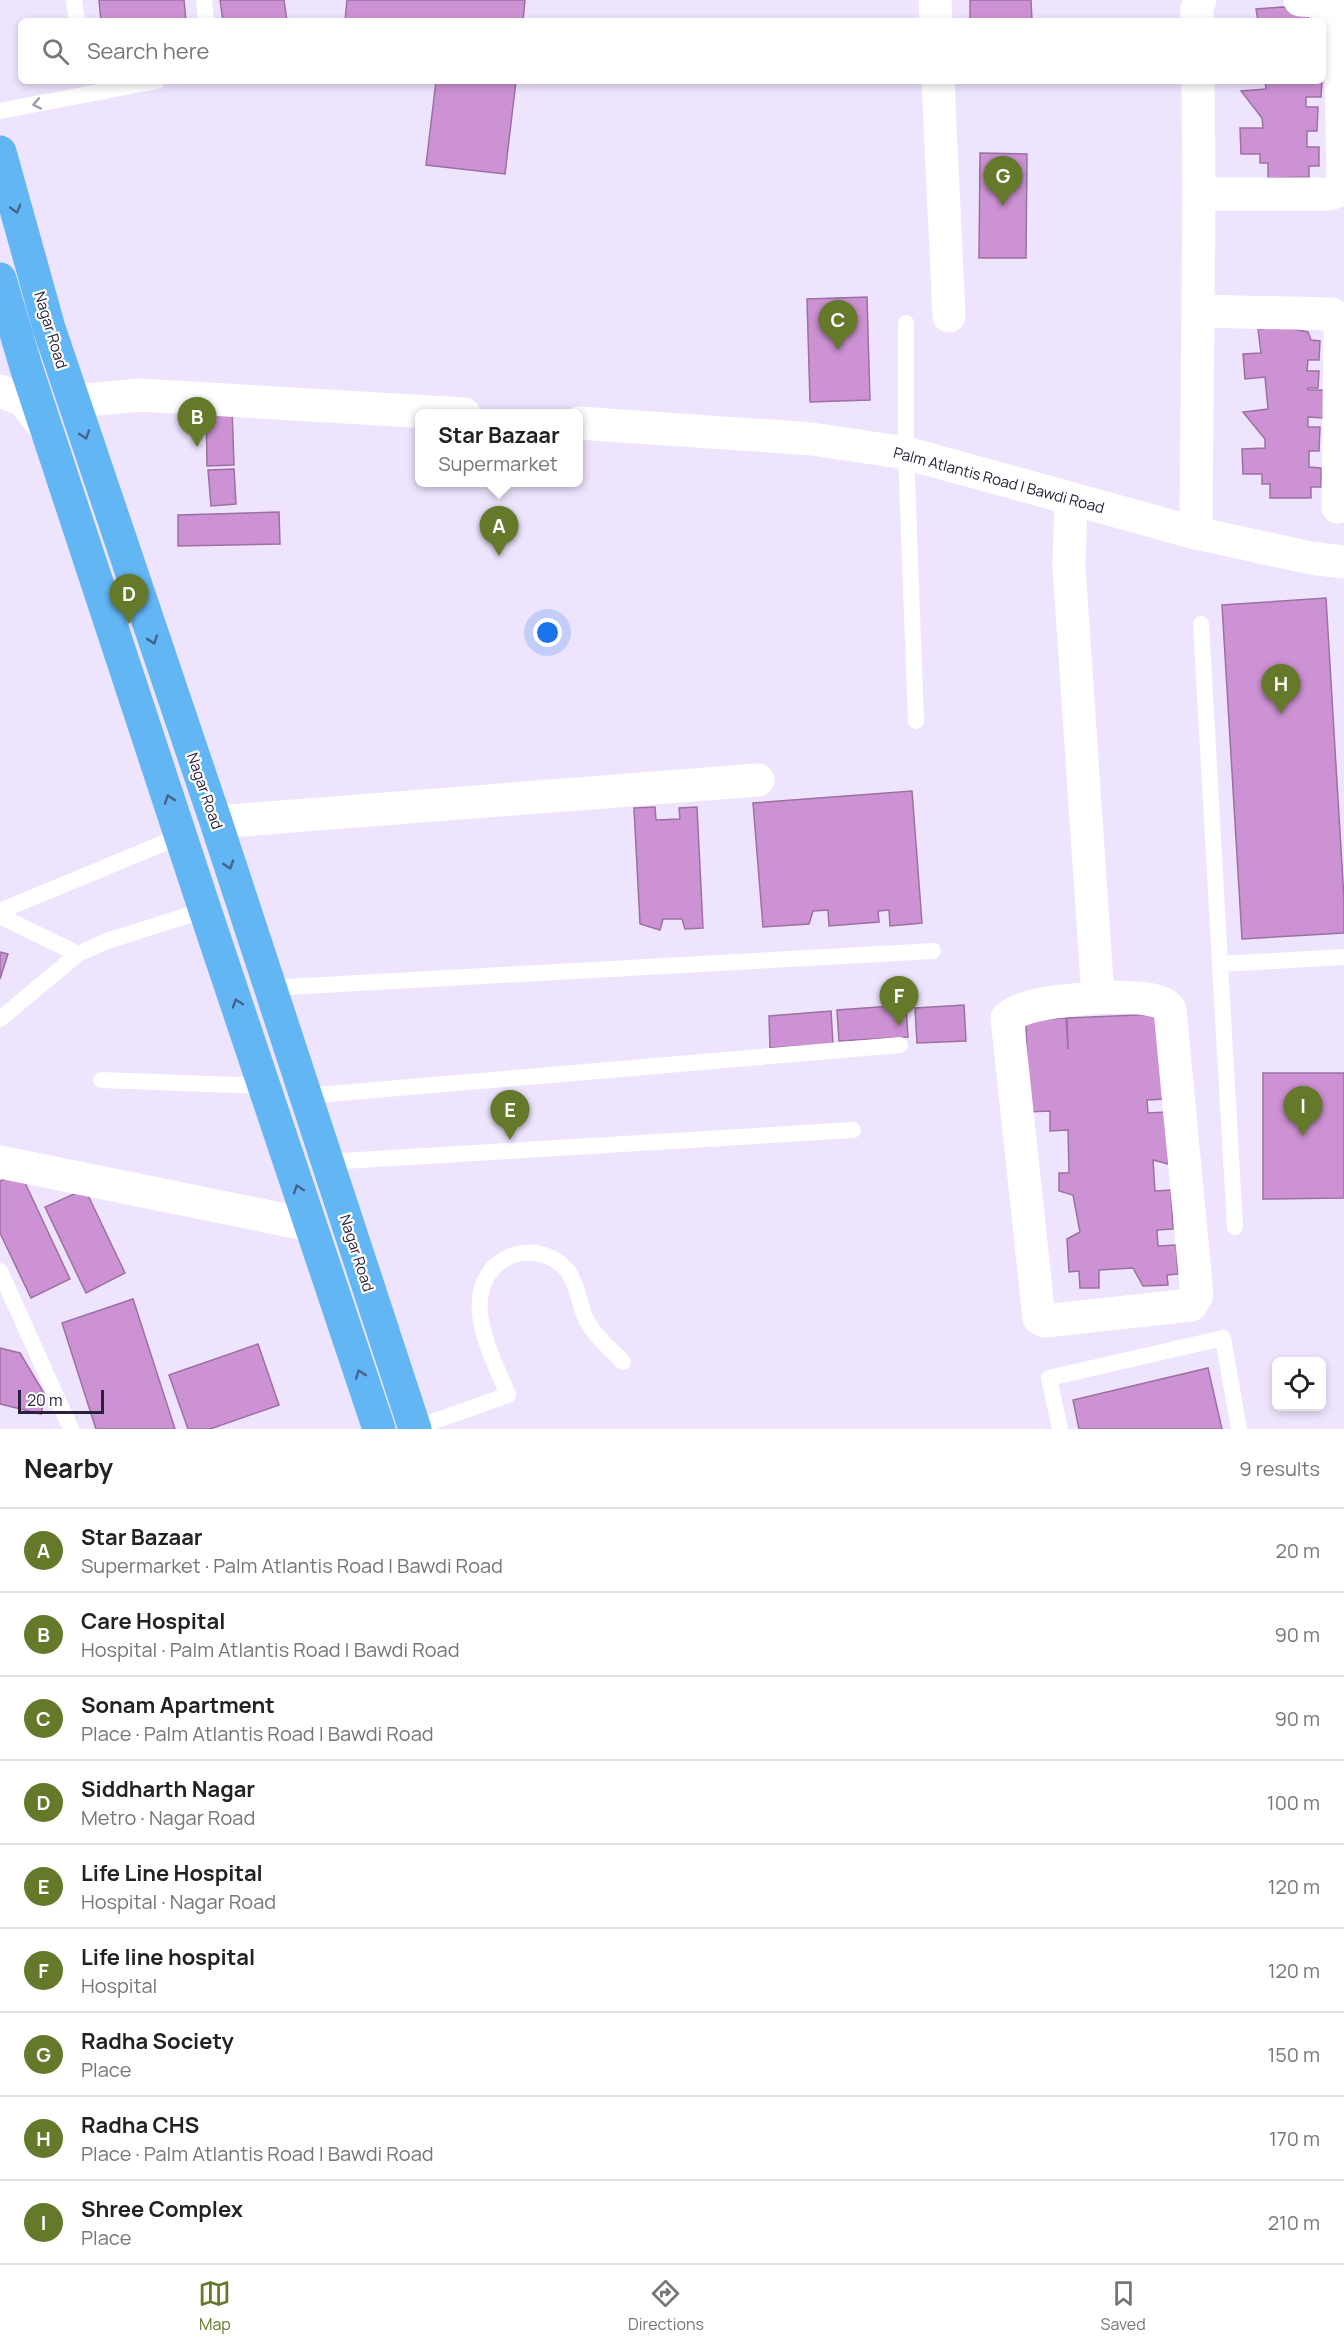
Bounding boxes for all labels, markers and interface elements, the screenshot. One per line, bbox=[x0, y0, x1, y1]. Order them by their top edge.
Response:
search box bbox=[18, 18, 1326, 84]
icon: search bbox=[39, 35, 72, 68]
text: Search here bbox=[87, 36, 209, 66]
one-way arrow bbox=[33, 97, 43, 110]
pin: G bbox=[984, 156, 1022, 206]
one-way arrow bbox=[9, 203, 21, 213]
street label: Nagar Road bbox=[29, 289, 73, 371]
pin: C bbox=[818, 300, 858, 350]
pin: B bbox=[178, 398, 216, 447]
popup bbox=[415, 409, 583, 487]
text: Star Bazaar bbox=[438, 420, 560, 450]
one-way arrow bbox=[78, 429, 90, 440]
street label: Palm Atlantis Road | Bawdi Road bbox=[891, 442, 1107, 518]
text: Supermarket bbox=[438, 450, 558, 477]
pin: A bbox=[480, 506, 518, 556]
pin: D bbox=[110, 574, 148, 624]
your location bbox=[533, 618, 562, 647]
one-way arrow bbox=[146, 634, 159, 645]
pin: H bbox=[1262, 664, 1300, 714]
street label: Nagar Road bbox=[182, 750, 228, 832]
one-way arrow bbox=[164, 794, 176, 805]
one-way arrow bbox=[222, 859, 235, 870]
pin: F bbox=[880, 976, 918, 1026]
one-way arrow bbox=[232, 999, 244, 1009]
pin: I bbox=[1284, 1086, 1322, 1136]
pin: E bbox=[490, 1090, 530, 1140]
one-way arrow bbox=[293, 1184, 305, 1195]
street label: Nagar Road bbox=[335, 1212, 379, 1294]
map controls bbox=[1272, 1357, 1326, 1411]
button: locate bbox=[1272, 1357, 1326, 1411]
one-way arrow bbox=[355, 1369, 367, 1380]
scale bar bbox=[18, 1387, 104, 1414]
text: 20 m bbox=[27, 1389, 63, 1411]
text: Nearby bbox=[24, 1450, 113, 1486]
text: 9 results bbox=[1239, 1455, 1320, 1482]
text: Star Bazaar bbox=[81, 1522, 203, 1552]
text: A bbox=[37, 1537, 50, 1564]
text: 20 m bbox=[1275, 1537, 1320, 1564]
text: Supermarket · Palm Atlantis Road | Bawdi Road bbox=[81, 1552, 503, 1579]
text: Care Hospital bbox=[81, 1606, 225, 1636]
text: B bbox=[37, 1621, 50, 1648]
text: 90 m bbox=[1274, 1621, 1320, 1648]
text: Hospital · Palm Atlantis Road | Bawdi Road bbox=[81, 1636, 460, 1663]
text: Sonam Apartment bbox=[81, 1690, 275, 1720]
text: C bbox=[36, 1705, 51, 1732]
text: 90 m bbox=[1274, 1705, 1320, 1732]
text: Place · Palm Atlantis Road | Bawdi Road bbox=[81, 1720, 434, 1747]
text: Siddharth Nagar bbox=[81, 1774, 255, 1804]
text: D bbox=[36, 1789, 51, 1816]
text: 100 m bbox=[1267, 1789, 1320, 1816]
text: Metro · Nagar Road bbox=[81, 1804, 255, 1831]
text: Life Line Hospital bbox=[81, 1858, 263, 1888]
text: E bbox=[38, 1873, 49, 1900]
text: 120 m bbox=[1268, 1873, 1320, 1900]
text: Hospital · Nagar Road bbox=[81, 1888, 276, 1915]
text: Life line hospital bbox=[81, 1942, 255, 1972]
text: F bbox=[38, 1957, 49, 1984]
text: 120 m bbox=[1268, 1957, 1320, 1984]
text: Hospital bbox=[81, 1972, 157, 1999]
text: Radha Society bbox=[81, 2026, 234, 2056]
text: G bbox=[36, 2041, 51, 2068]
text: 150 m bbox=[1267, 2041, 1320, 2068]
text: Place bbox=[81, 2056, 131, 2083]
text: Radha CHS bbox=[81, 2110, 199, 2140]
text: H bbox=[36, 2125, 51, 2152]
text: 170 m bbox=[1269, 2125, 1320, 2152]
text: Place · Palm Atlantis Road | Bawdi Road bbox=[81, 2140, 434, 2167]
text: Shree Complex bbox=[81, 2194, 243, 2224]
text: I bbox=[41, 2209, 46, 2236]
text: 210 m bbox=[1268, 2209, 1320, 2236]
text: Place bbox=[81, 2224, 131, 2251]
tab: Map bbox=[198, 2277, 231, 2335]
tab: Directions bbox=[628, 2277, 704, 2335]
tab: Saved bbox=[1101, 2277, 1146, 2335]

